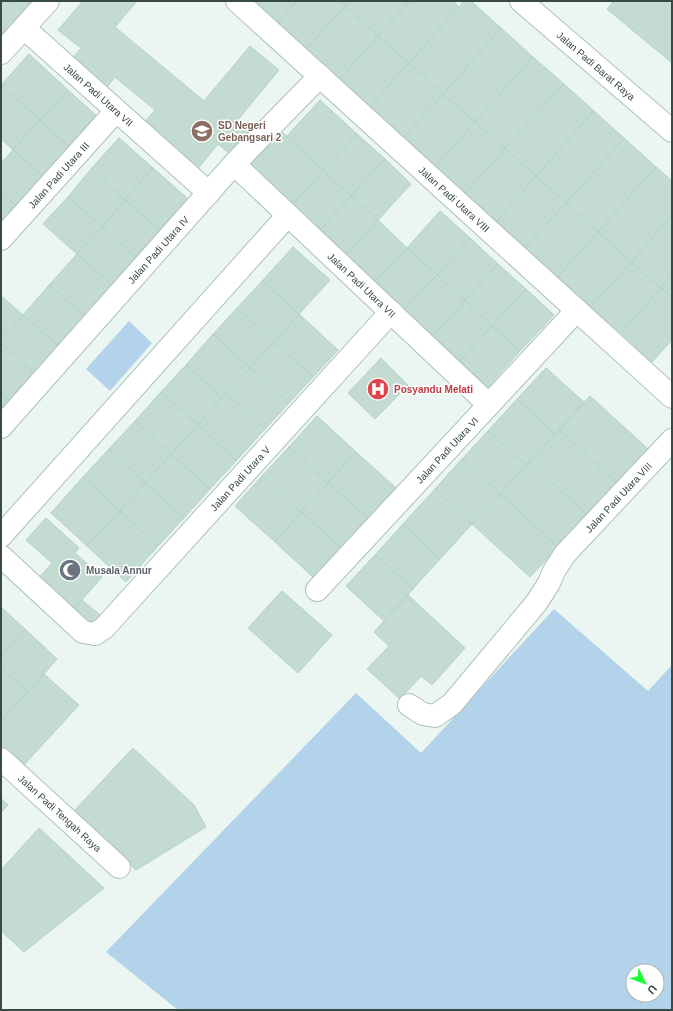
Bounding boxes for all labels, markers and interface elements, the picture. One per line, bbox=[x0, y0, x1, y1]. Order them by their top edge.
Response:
street label: Jalan Padi Barat Raya bbox=[554, 29, 637, 103]
street label: Jalan Padi Utara VII bbox=[61, 61, 135, 129]
school or university icon: SD Negeri Gebangsari 2 bbox=[189, 118, 215, 144]
place label: SD Negeri Gebangsari 2 bbox=[218, 120, 282, 143]
street label: Jalan Padi Utara III bbox=[26, 140, 91, 211]
street label: Jalan Padi Utara VIII bbox=[416, 164, 492, 234]
street label: Jalan Padi Utara IV bbox=[126, 214, 191, 286]
street label: Jalan Padi Utara VII bbox=[325, 251, 398, 320]
hospital icon: Posyandu Melati bbox=[365, 376, 391, 402]
place label: Posyandu Melati bbox=[394, 384, 473, 395]
street label: Jalan Padi Utara VI bbox=[414, 415, 481, 486]
street label: Jalan Padi Utara V bbox=[208, 444, 273, 513]
street label: Jalan Padi Utara VIII bbox=[583, 460, 654, 535]
mosque icon: Musala Annur bbox=[57, 557, 83, 583]
place label: Musala Annur bbox=[86, 565, 152, 576]
street label: Jalan Padi Tengah Raya bbox=[16, 773, 104, 854]
north arrow bbox=[625, 963, 665, 1003]
text: U bbox=[645, 983, 660, 997]

